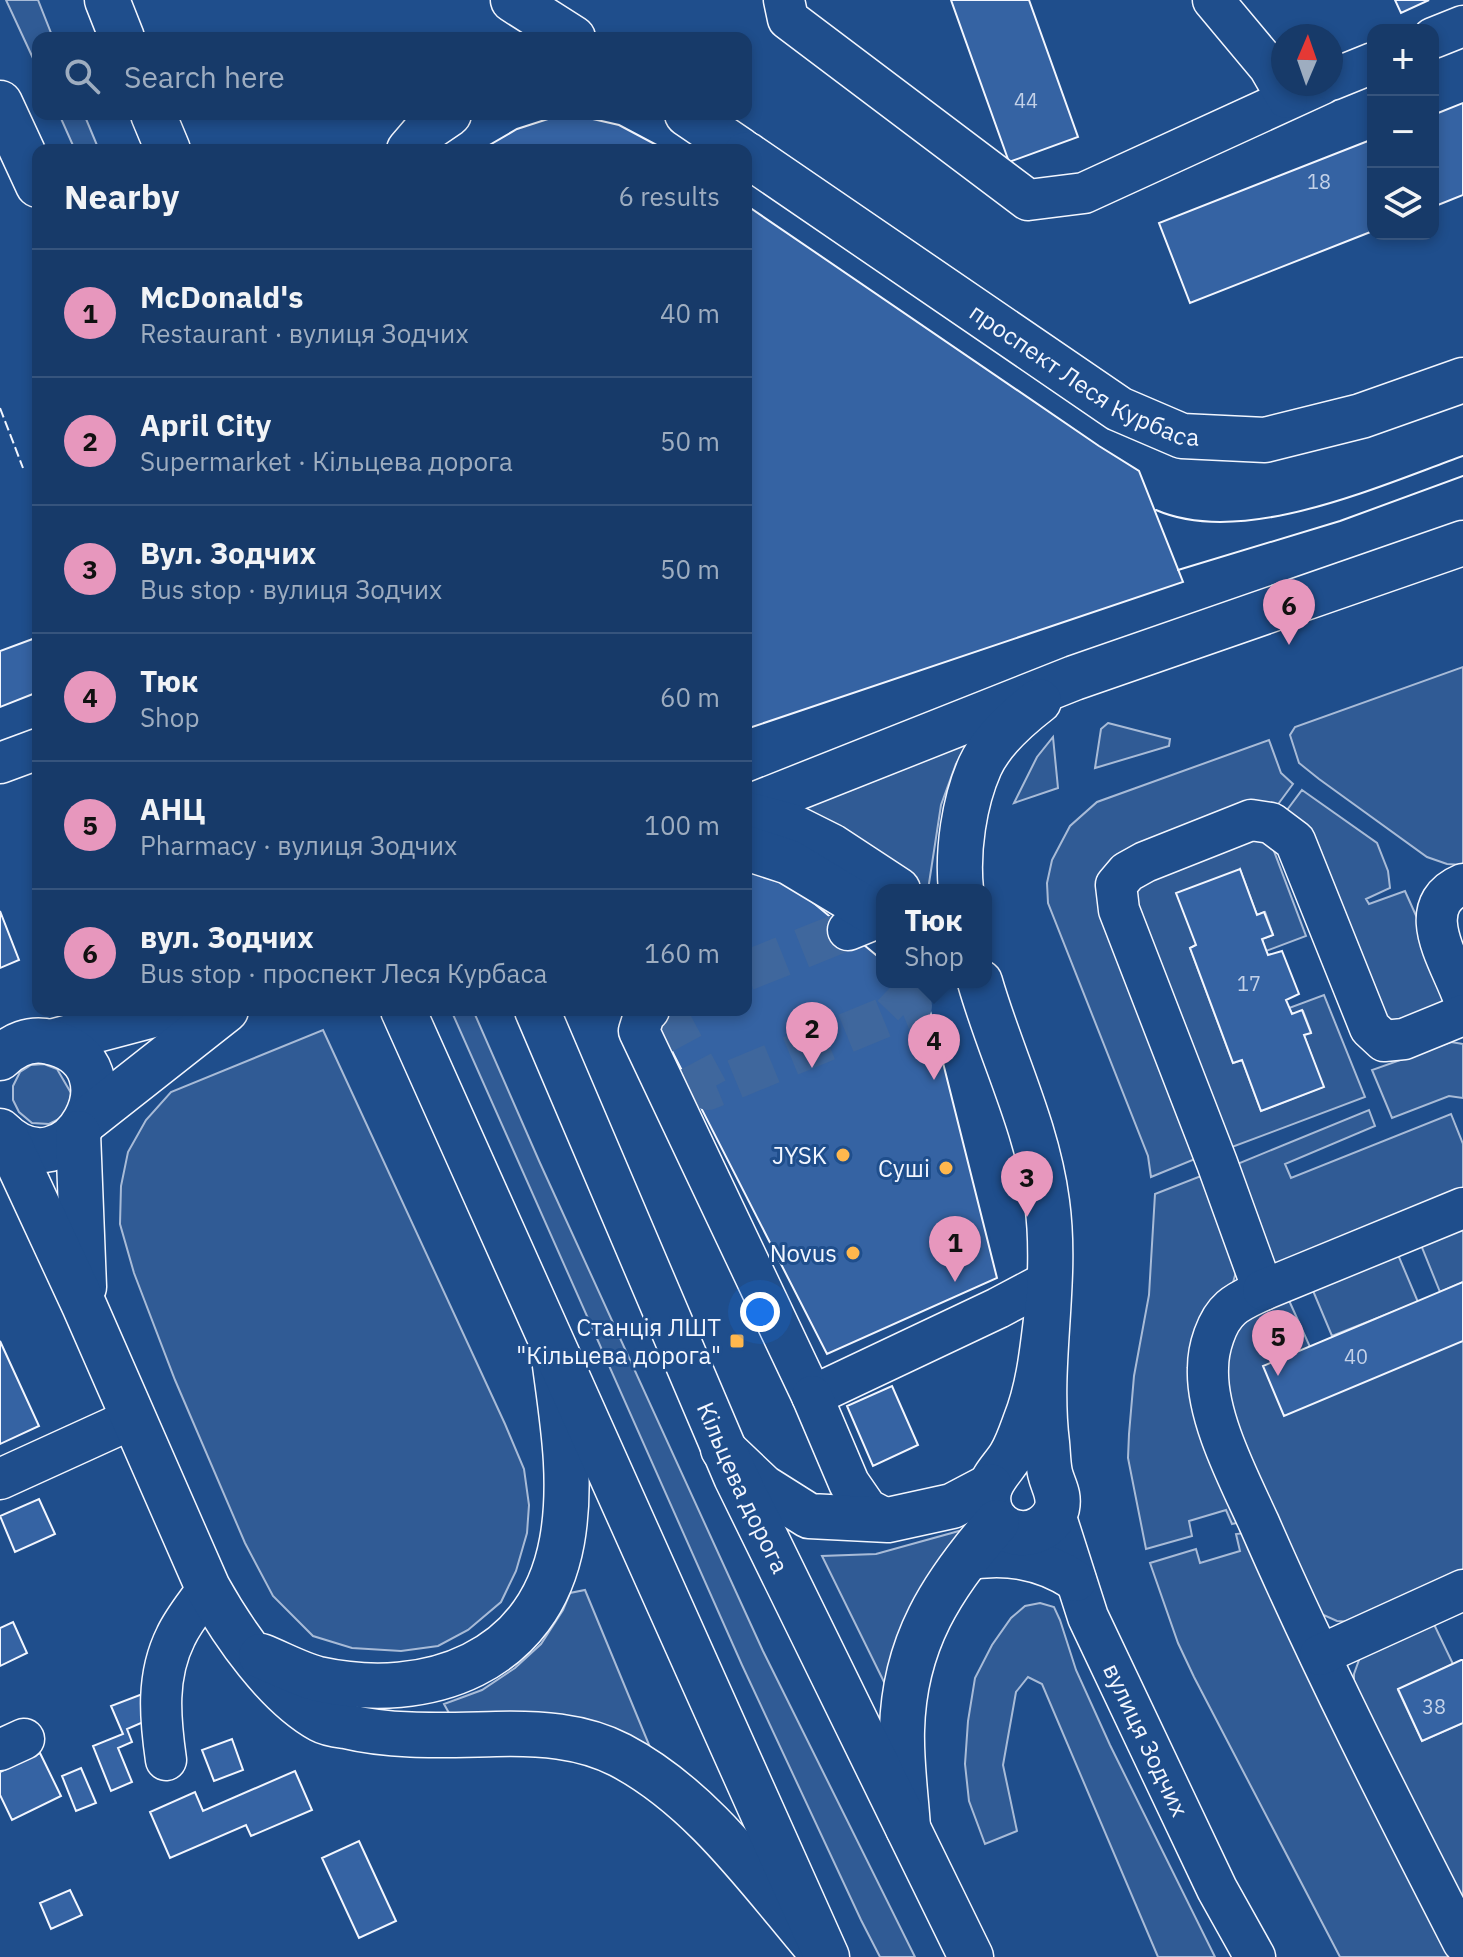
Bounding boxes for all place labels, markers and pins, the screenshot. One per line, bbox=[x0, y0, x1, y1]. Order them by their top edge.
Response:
pin: 6 bbox=[1263, 579, 1315, 645]
pin: 2 bbox=[786, 1002, 838, 1068]
pin: 4 bbox=[908, 1014, 960, 1080]
place label: JYSK bbox=[772, 1139, 827, 1171]
marker: JYSK bbox=[834, 1146, 852, 1164]
pin: 3 bbox=[1001, 1151, 1053, 1217]
place label: Суші bbox=[878, 1152, 930, 1184]
marker: Суші bbox=[937, 1159, 955, 1177]
pin: 1 bbox=[929, 1216, 981, 1282]
place label: Novus bbox=[770, 1237, 837, 1269]
marker: Novus bbox=[844, 1244, 862, 1262]
pin: 5 bbox=[1252, 1310, 1304, 1376]
place label: Станція ЛШТ "Кільцева дорога" bbox=[516, 1311, 721, 1371]
marker: Станція ЛШТ "Кільцева дорога" bbox=[728, 1332, 746, 1350]

